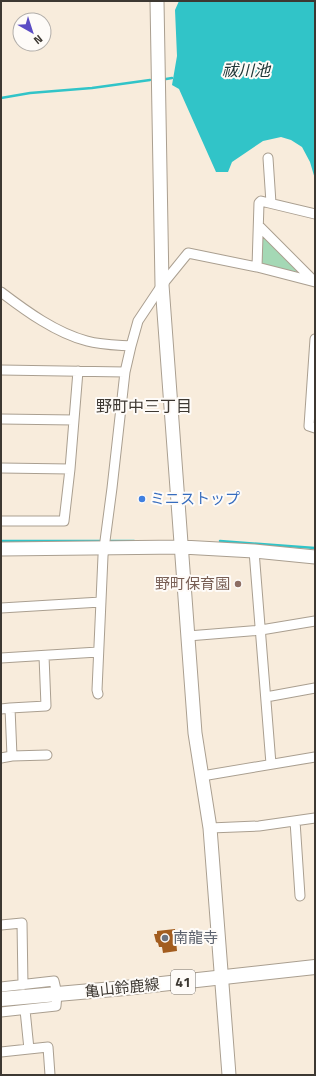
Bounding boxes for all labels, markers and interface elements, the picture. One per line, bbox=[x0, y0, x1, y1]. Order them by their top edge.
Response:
north arrow bbox=[12, 12, 52, 52]
text: N bbox=[30, 31, 46, 48]
water label: 祓川池 bbox=[222, 58, 272, 82]
district label: 野町中三丁目 bbox=[96, 394, 192, 418]
place label: ミニストップ bbox=[150, 487, 240, 510]
marker: ミニストップ bbox=[137, 494, 147, 504]
place label: 野町保育園 bbox=[155, 572, 230, 595]
marker: 野町保育園 bbox=[233, 579, 243, 589]
place label: 南龍寺 bbox=[173, 926, 218, 949]
marker: 南龍寺 bbox=[160, 933, 170, 943]
road number: 41 bbox=[171, 970, 195, 994]
street label: 亀山鈴鹿線 bbox=[83, 972, 160, 1003]

